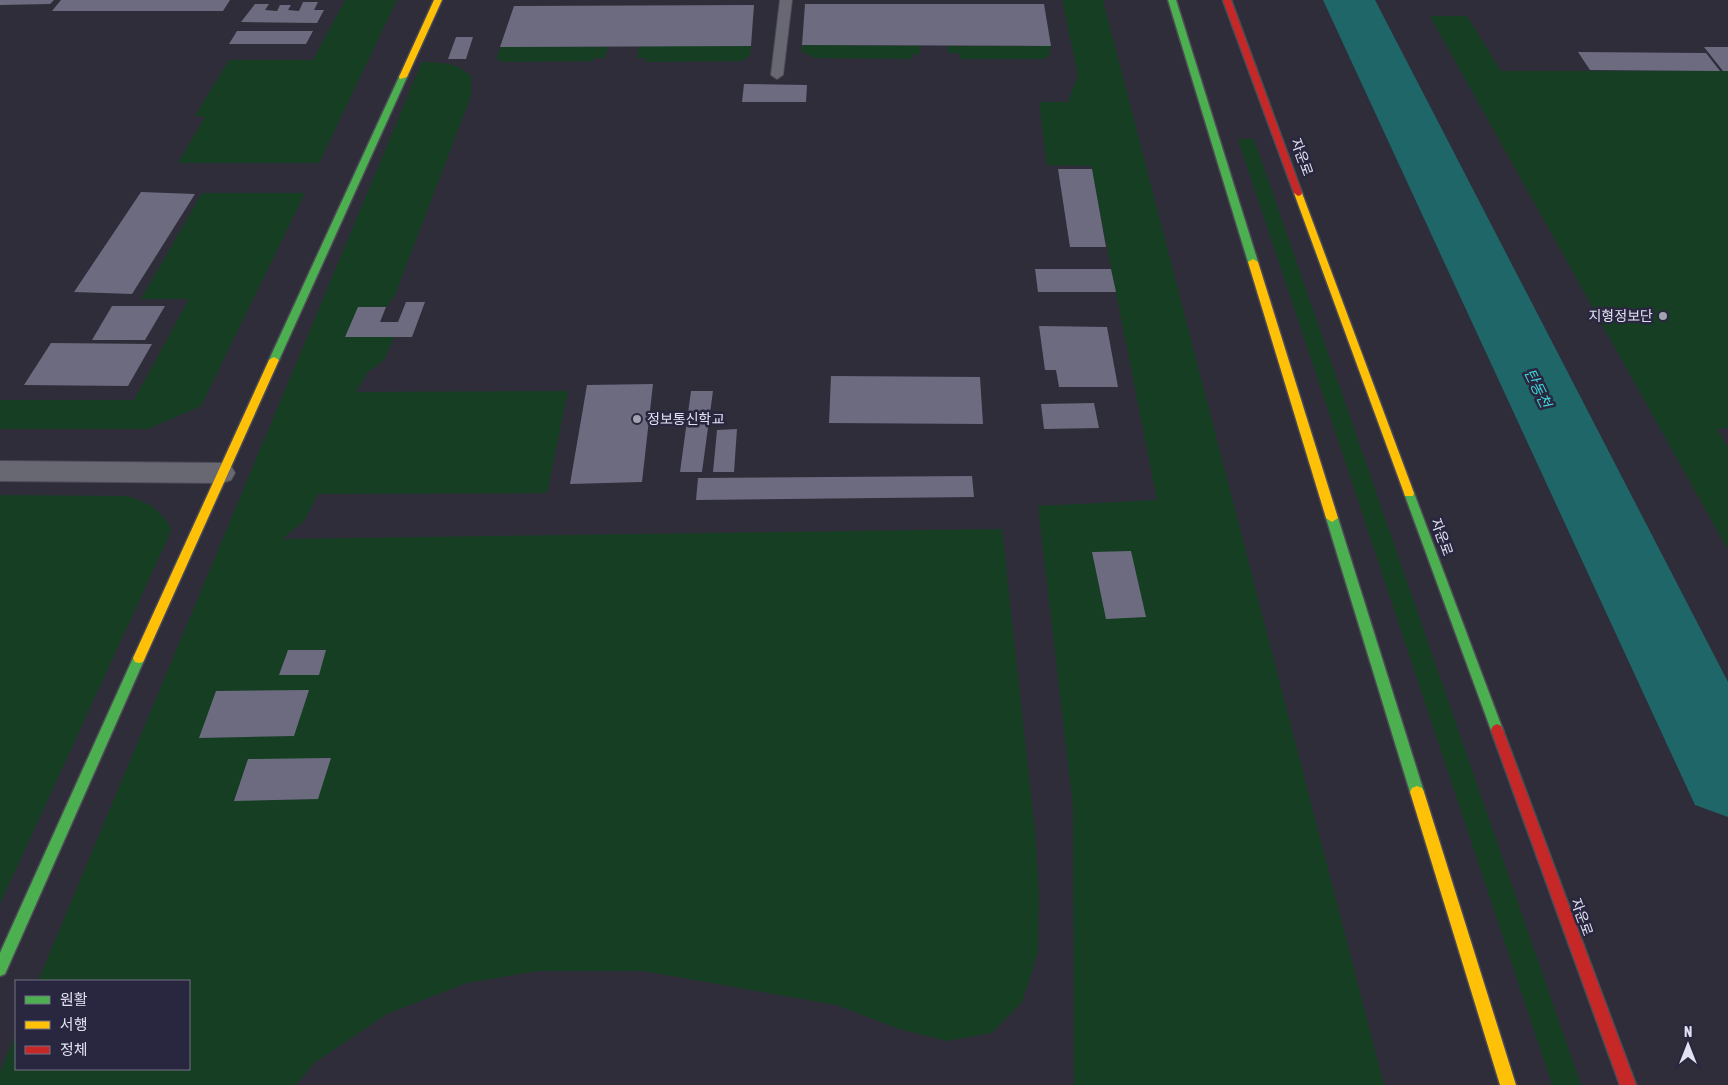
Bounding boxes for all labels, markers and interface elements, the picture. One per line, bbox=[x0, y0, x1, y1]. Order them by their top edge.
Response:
street label: 자운로 bbox=[1288, 136, 1316, 178]
place label: 지형정보단 bbox=[1589, 308, 1653, 324]
marker: 지형정보단 bbox=[1657, 310, 1669, 322]
water label: 탄동천 bbox=[1521, 366, 1556, 412]
place label: 정보통신학교 bbox=[647, 411, 724, 427]
marker: 정보통신학교 bbox=[631, 413, 643, 425]
street label: 자운로 bbox=[1428, 516, 1456, 558]
street label: 자운로 bbox=[1568, 896, 1596, 938]
legend bbox=[15, 980, 190, 1070]
text: 원활 bbox=[60, 991, 88, 1008]
text: 서행 bbox=[60, 1016, 88, 1033]
north arrow bbox=[1663, 1020, 1713, 1070]
text: N bbox=[1684, 1024, 1692, 1040]
text: 정체 bbox=[60, 1041, 88, 1058]

